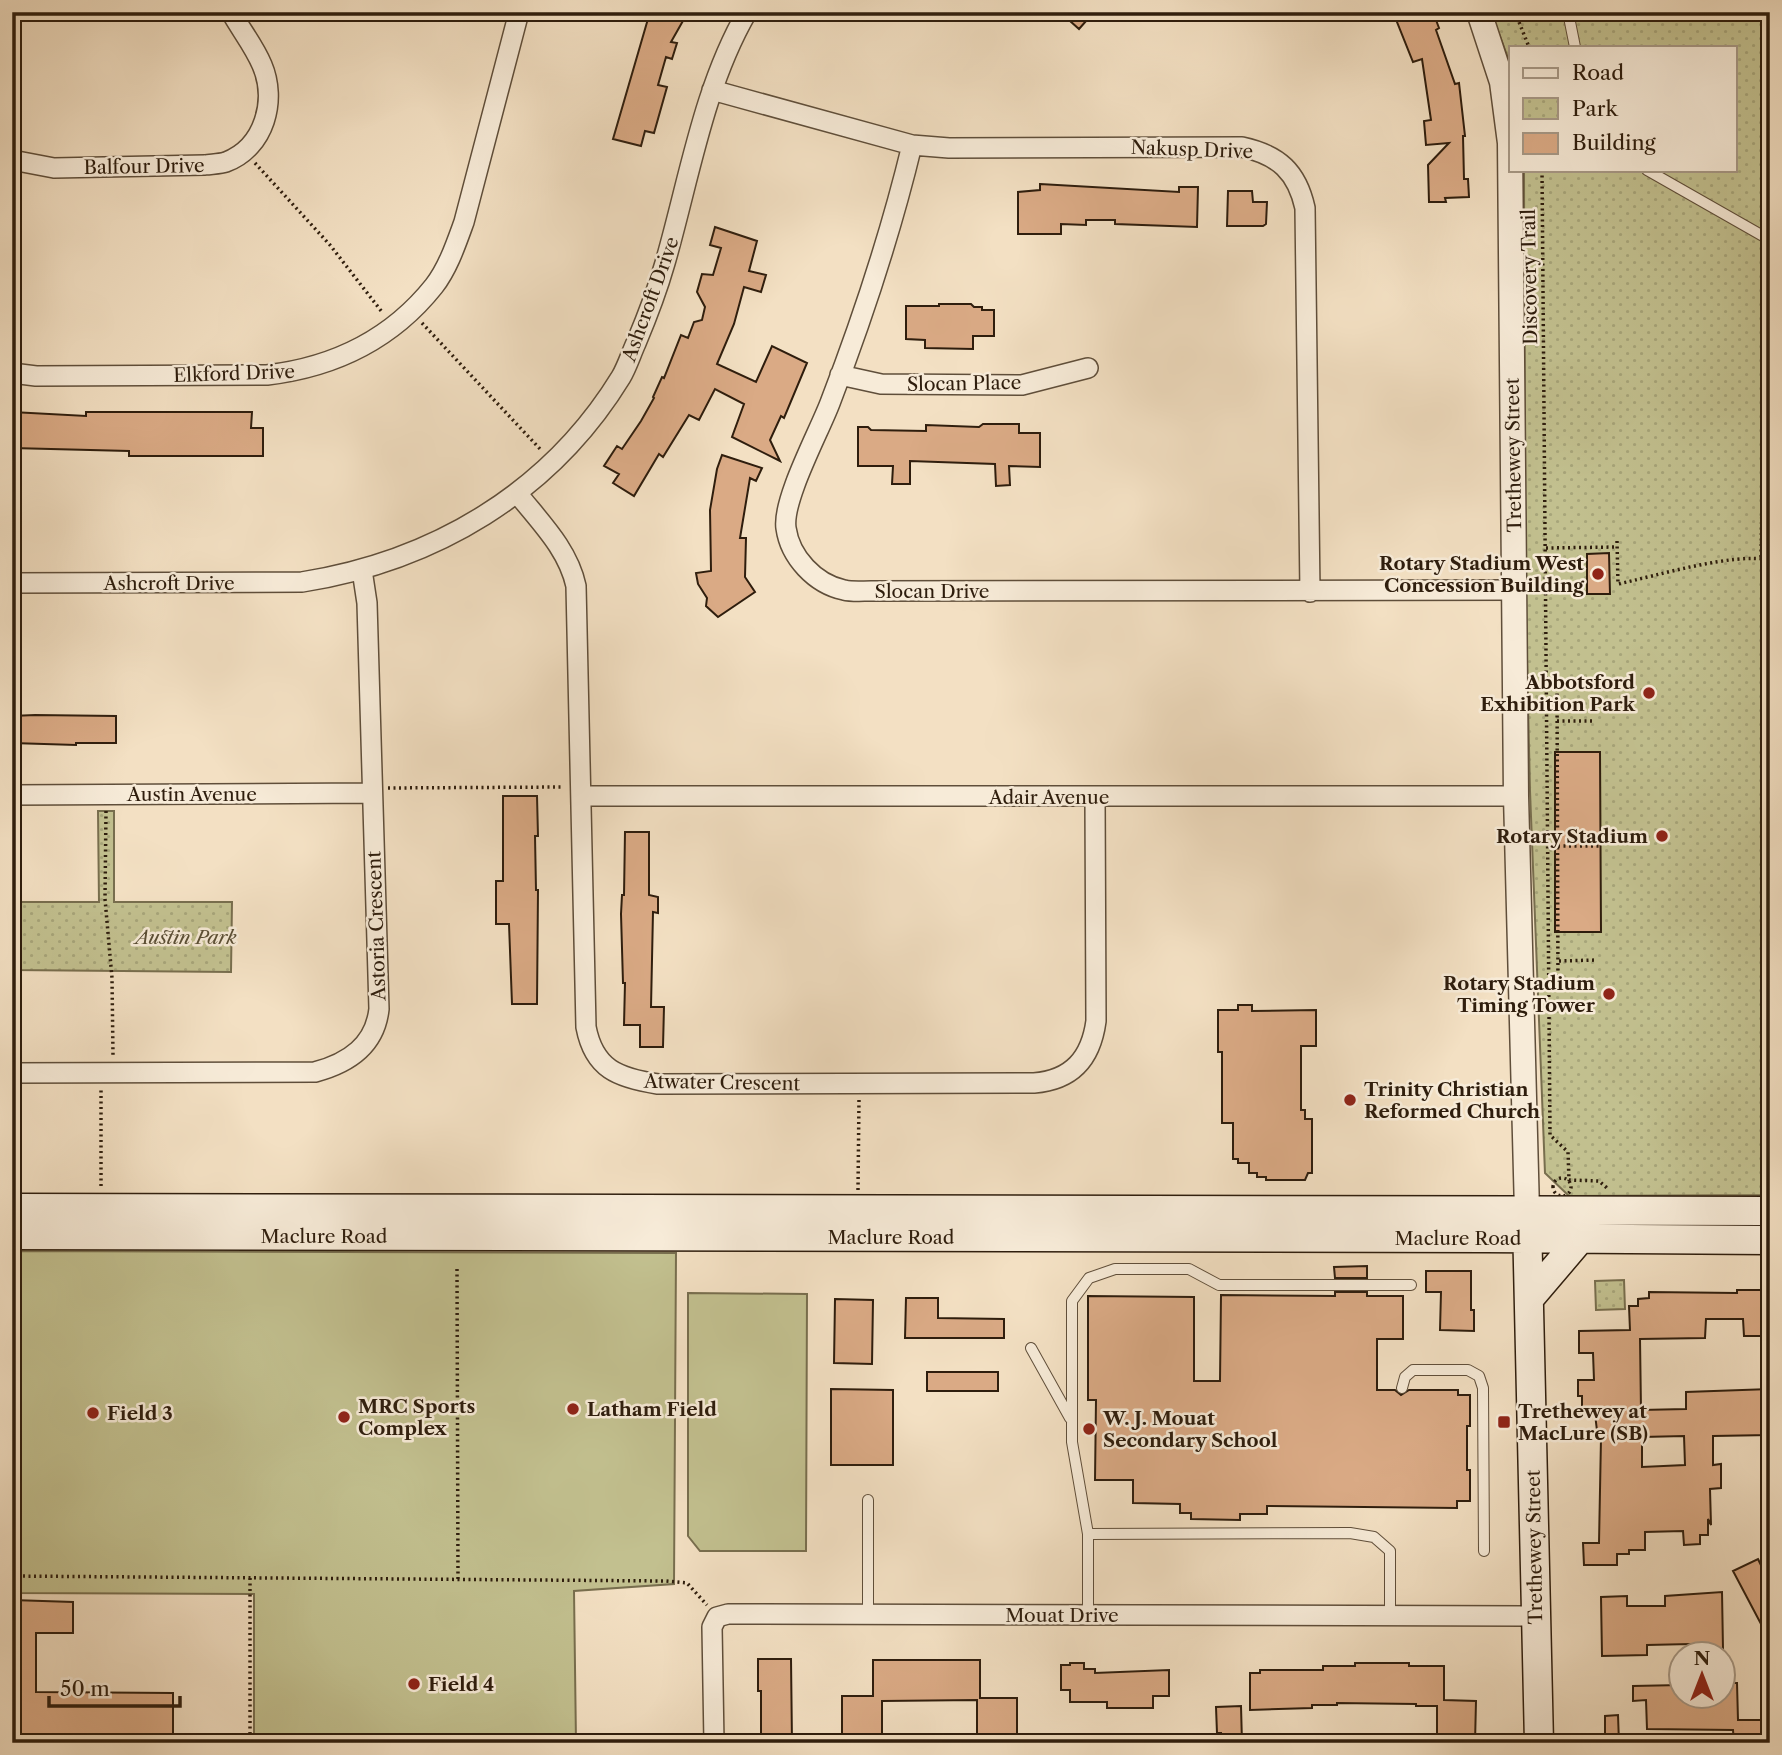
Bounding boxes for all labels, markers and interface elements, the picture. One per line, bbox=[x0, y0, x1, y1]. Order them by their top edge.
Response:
legend bbox=[1509, 46, 1736, 172]
text: Road bbox=[1572, 60, 1624, 85]
text: Park bbox=[1572, 96, 1618, 121]
text: Building bbox=[1572, 130, 1657, 155]
street label: Nakusp Drive bbox=[1130, 136, 1254, 163]
street label: Balfour Drive bbox=[83, 154, 205, 179]
street label: Discovery Trail bbox=[1517, 208, 1542, 345]
street label: Ashcroft Drive bbox=[617, 234, 684, 366]
street label: Elkford Drive bbox=[173, 360, 295, 387]
street label: Slocan Place bbox=[907, 371, 1021, 396]
street label: Trethewey Street bbox=[1501, 377, 1526, 533]
place label: Rotary Stadium West Concession Building bbox=[1379, 552, 1585, 597]
marker: Rotary Stadium West Concession Building bbox=[1590, 566, 1606, 582]
street label: Ashcroft Drive bbox=[102, 572, 235, 595]
street label: Slocan Drive bbox=[875, 580, 990, 603]
place label: Abbotsford Exhibition Park bbox=[1480, 671, 1635, 716]
marker: Abbotsford Exhibition Park bbox=[1641, 685, 1657, 701]
street label: Austin Avenue bbox=[126, 783, 257, 806]
street label: Adair Avenue bbox=[988, 786, 1109, 809]
place label: Rotary Stadium bbox=[1496, 825, 1648, 848]
marker: Rotary Stadium bbox=[1654, 828, 1670, 844]
street label: Astoria Crescent bbox=[362, 850, 391, 1002]
park label: Austin Park bbox=[132, 926, 237, 949]
place label: Rotary Stadium Timing Tower bbox=[1443, 972, 1596, 1017]
marker: Rotary Stadium Timing Tower bbox=[1601, 986, 1617, 1002]
street label: Atwater Crescent bbox=[643, 1070, 801, 1095]
place label: Trinity Christian Reformed Church bbox=[1364, 1078, 1540, 1123]
marker: Trinity Christian Reformed Church bbox=[1342, 1092, 1358, 1108]
street label: Maclure Road bbox=[261, 1225, 388, 1248]
street label: Maclure Road bbox=[828, 1226, 955, 1249]
street label: Maclure Road bbox=[1395, 1227, 1522, 1250]
place label: MRC Sports Complex bbox=[358, 1395, 475, 1440]
place label: Latham Field bbox=[587, 1398, 717, 1421]
place label: Trethewey at MacLure (SB) bbox=[1518, 1400, 1648, 1445]
marker: Latham Field bbox=[565, 1401, 581, 1417]
place label: Field 3 bbox=[107, 1402, 173, 1425]
marker: Field 3 bbox=[85, 1405, 101, 1421]
place label: W. J. Mouat Secondary School bbox=[1102, 1407, 1278, 1452]
marker: MRC Sports Complex bbox=[336, 1409, 352, 1425]
marker: Trethewey at MacLure (SB) bbox=[1496, 1414, 1512, 1430]
marker: W. J. Mouat Secondary School bbox=[1081, 1421, 1097, 1437]
street label: Trethewey Street bbox=[1522, 1469, 1547, 1625]
street label: Mouat Drive bbox=[1005, 1604, 1119, 1627]
north arrow bbox=[1666, 1640, 1736, 1710]
text: N bbox=[1694, 1647, 1710, 1670]
scale bar bbox=[49, 1664, 180, 1708]
place label: Field 4 bbox=[428, 1673, 494, 1696]
text: 50 m bbox=[60, 1676, 110, 1701]
marker: Field 4 bbox=[406, 1676, 422, 1692]

